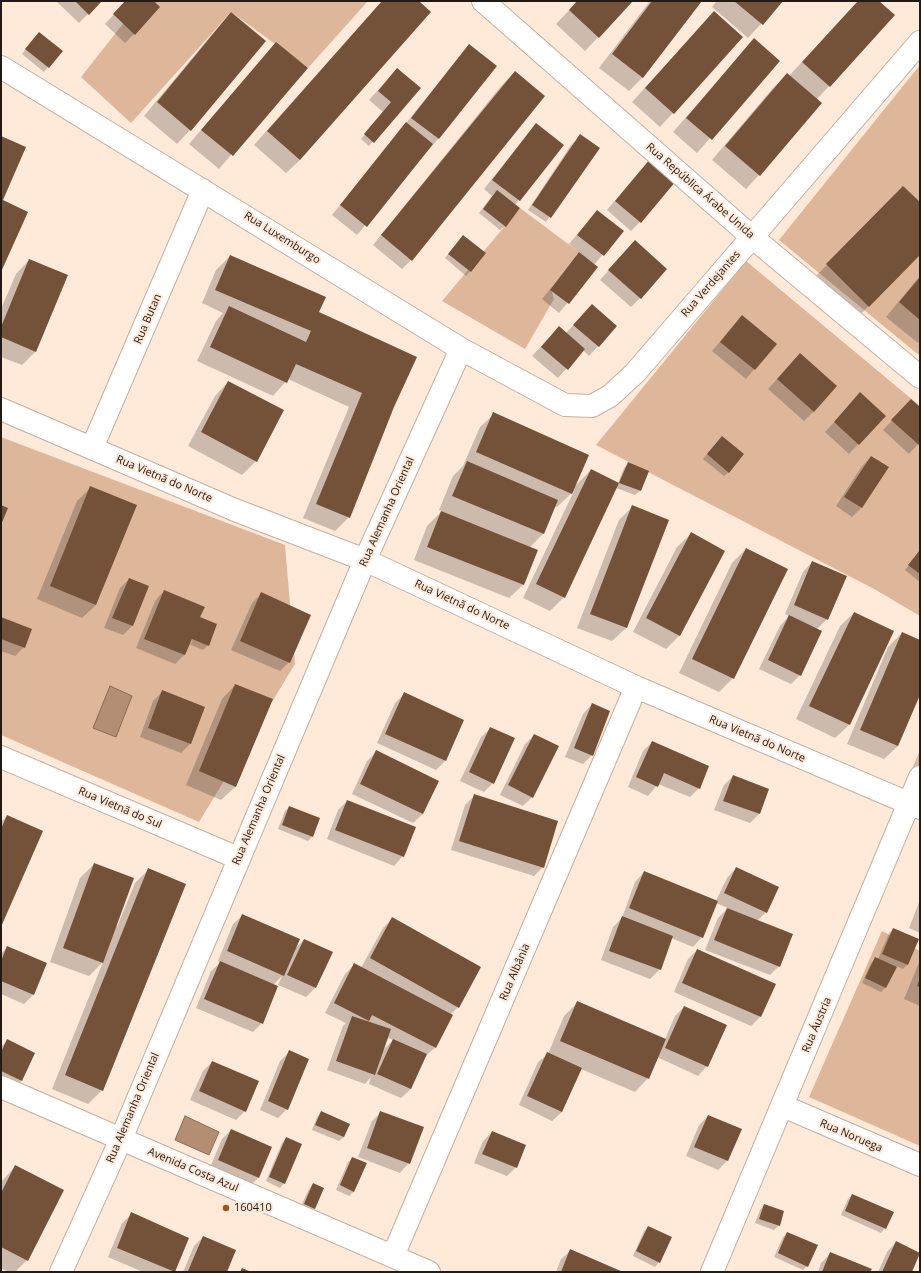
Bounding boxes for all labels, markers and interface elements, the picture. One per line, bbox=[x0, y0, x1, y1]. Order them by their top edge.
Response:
street label: Rua República Árabe Unida bbox=[643, 140, 757, 242]
street label: Rua Luxemburgo bbox=[241, 209, 323, 267]
street label: Rua Verdejantes bbox=[679, 248, 743, 320]
street label: Rua Butan bbox=[132, 292, 164, 346]
street label: Rua Vietnã do Norte bbox=[114, 453, 214, 505]
street label: Rua Alemanha Oriental bbox=[357, 455, 417, 569]
street label: Rua Vietnã do Norte bbox=[412, 577, 512, 633]
street label: Rua Vietnã do Norte bbox=[707, 713, 807, 765]
street label: Rua Alemanha Oriental bbox=[230, 753, 288, 867]
street label: Rua Vietnã do Sul bbox=[76, 784, 164, 832]
street label: Rua Albânia bbox=[497, 941, 533, 1003]
street label: Rua Áustria bbox=[799, 995, 835, 1055]
street label: Rua Alemanha Oriental bbox=[104, 1051, 162, 1165]
street label: Rua Noruega bbox=[818, 1117, 884, 1155]
street label: Avenida Costa Azul bbox=[146, 1145, 240, 1195]
place label: 160410 bbox=[234, 1201, 272, 1215]
marker: 160410 bbox=[221, 1203, 231, 1213]

